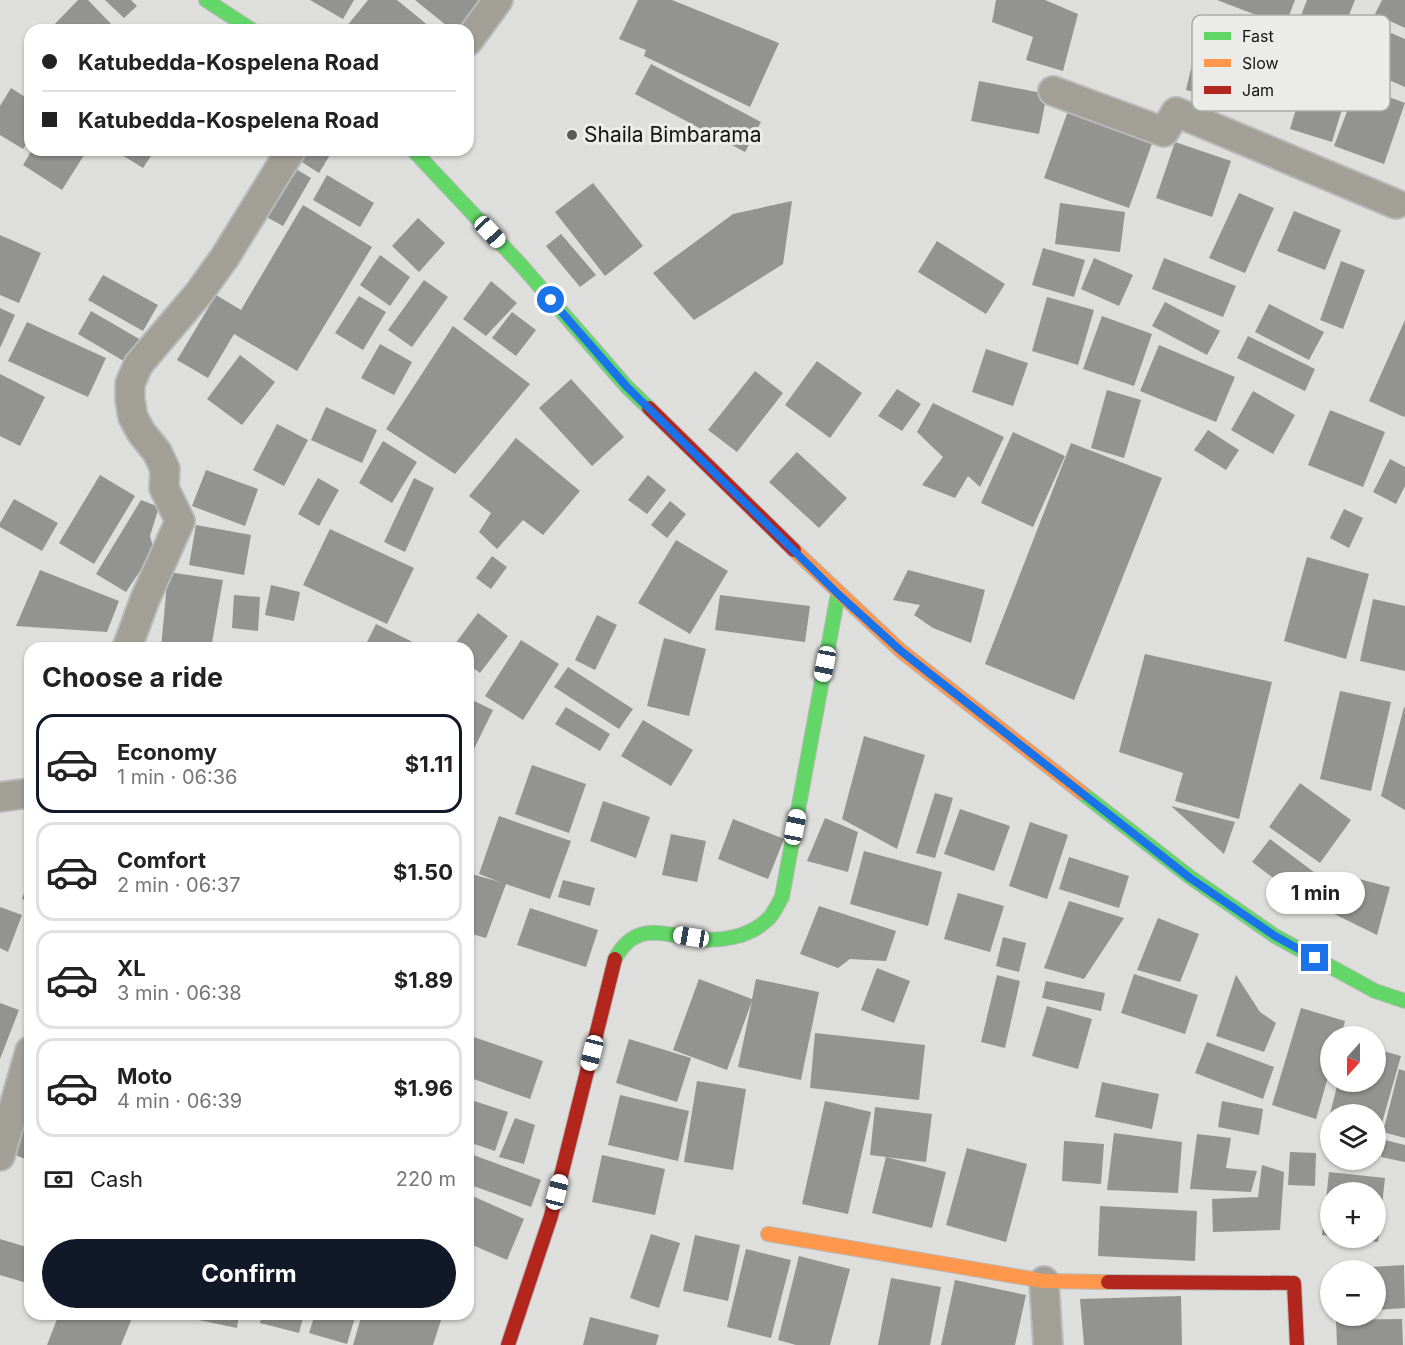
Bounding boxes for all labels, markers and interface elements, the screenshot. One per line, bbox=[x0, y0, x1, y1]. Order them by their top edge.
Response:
legend bbox=[1192, 15, 1390, 111]
text: Fast bbox=[1242, 26, 1274, 46]
text: Katubedda-Kospelena Road bbox=[78, 49, 379, 75]
text: Slow bbox=[1242, 53, 1279, 73]
text: Jam bbox=[1242, 80, 1274, 100]
text: Katubedda-Kospelena Road bbox=[78, 107, 379, 133]
place label: Shaila Bimbarama bbox=[584, 122, 762, 147]
marker: Shaila Bimbarama bbox=[565, 128, 579, 142]
car bbox=[471, 213, 509, 251]
route start bbox=[537, 286, 564, 313]
car bbox=[813, 645, 837, 683]
text: Choose a ride bbox=[42, 661, 223, 694]
icon: car bbox=[45, 737, 99, 791]
text: Economy bbox=[117, 739, 217, 765]
text: $1.11 bbox=[405, 751, 453, 777]
text: 1 min · 06:36 bbox=[117, 765, 238, 789]
car bbox=[783, 808, 807, 846]
icon: car bbox=[45, 845, 99, 899]
text: Comfort bbox=[117, 847, 206, 873]
text: $1.50 bbox=[393, 859, 453, 885]
callout: 1 min bbox=[1266, 871, 1364, 913]
text: 2 min · 06:37 bbox=[117, 873, 240, 897]
text: 1 min bbox=[1291, 881, 1340, 905]
car bbox=[672, 925, 710, 949]
route end bbox=[1301, 944, 1328, 971]
icon: car bbox=[45, 953, 99, 1007]
text: XL bbox=[117, 955, 146, 981]
text: $1.89 bbox=[394, 967, 453, 993]
text: 3 min · 06:38 bbox=[117, 981, 242, 1005]
north arrow bbox=[1320, 1026, 1386, 1092]
map controls bbox=[1320, 1026, 1386, 1326]
car bbox=[579, 1033, 605, 1073]
icon: car bbox=[45, 1061, 99, 1115]
text: Moto bbox=[117, 1063, 172, 1089]
text: $1.96 bbox=[393, 1075, 453, 1101]
text: 4 min · 06:39 bbox=[117, 1089, 242, 1113]
button: layers bbox=[1320, 1104, 1386, 1170]
icon: cash bbox=[42, 1163, 75, 1196]
text: Cash bbox=[90, 1166, 143, 1192]
text: 220 m bbox=[396, 1167, 456, 1191]
car bbox=[544, 1172, 570, 1212]
button: + bbox=[1320, 1182, 1386, 1248]
button: Confirm bbox=[42, 1239, 456, 1308]
button: − bbox=[1320, 1260, 1386, 1326]

